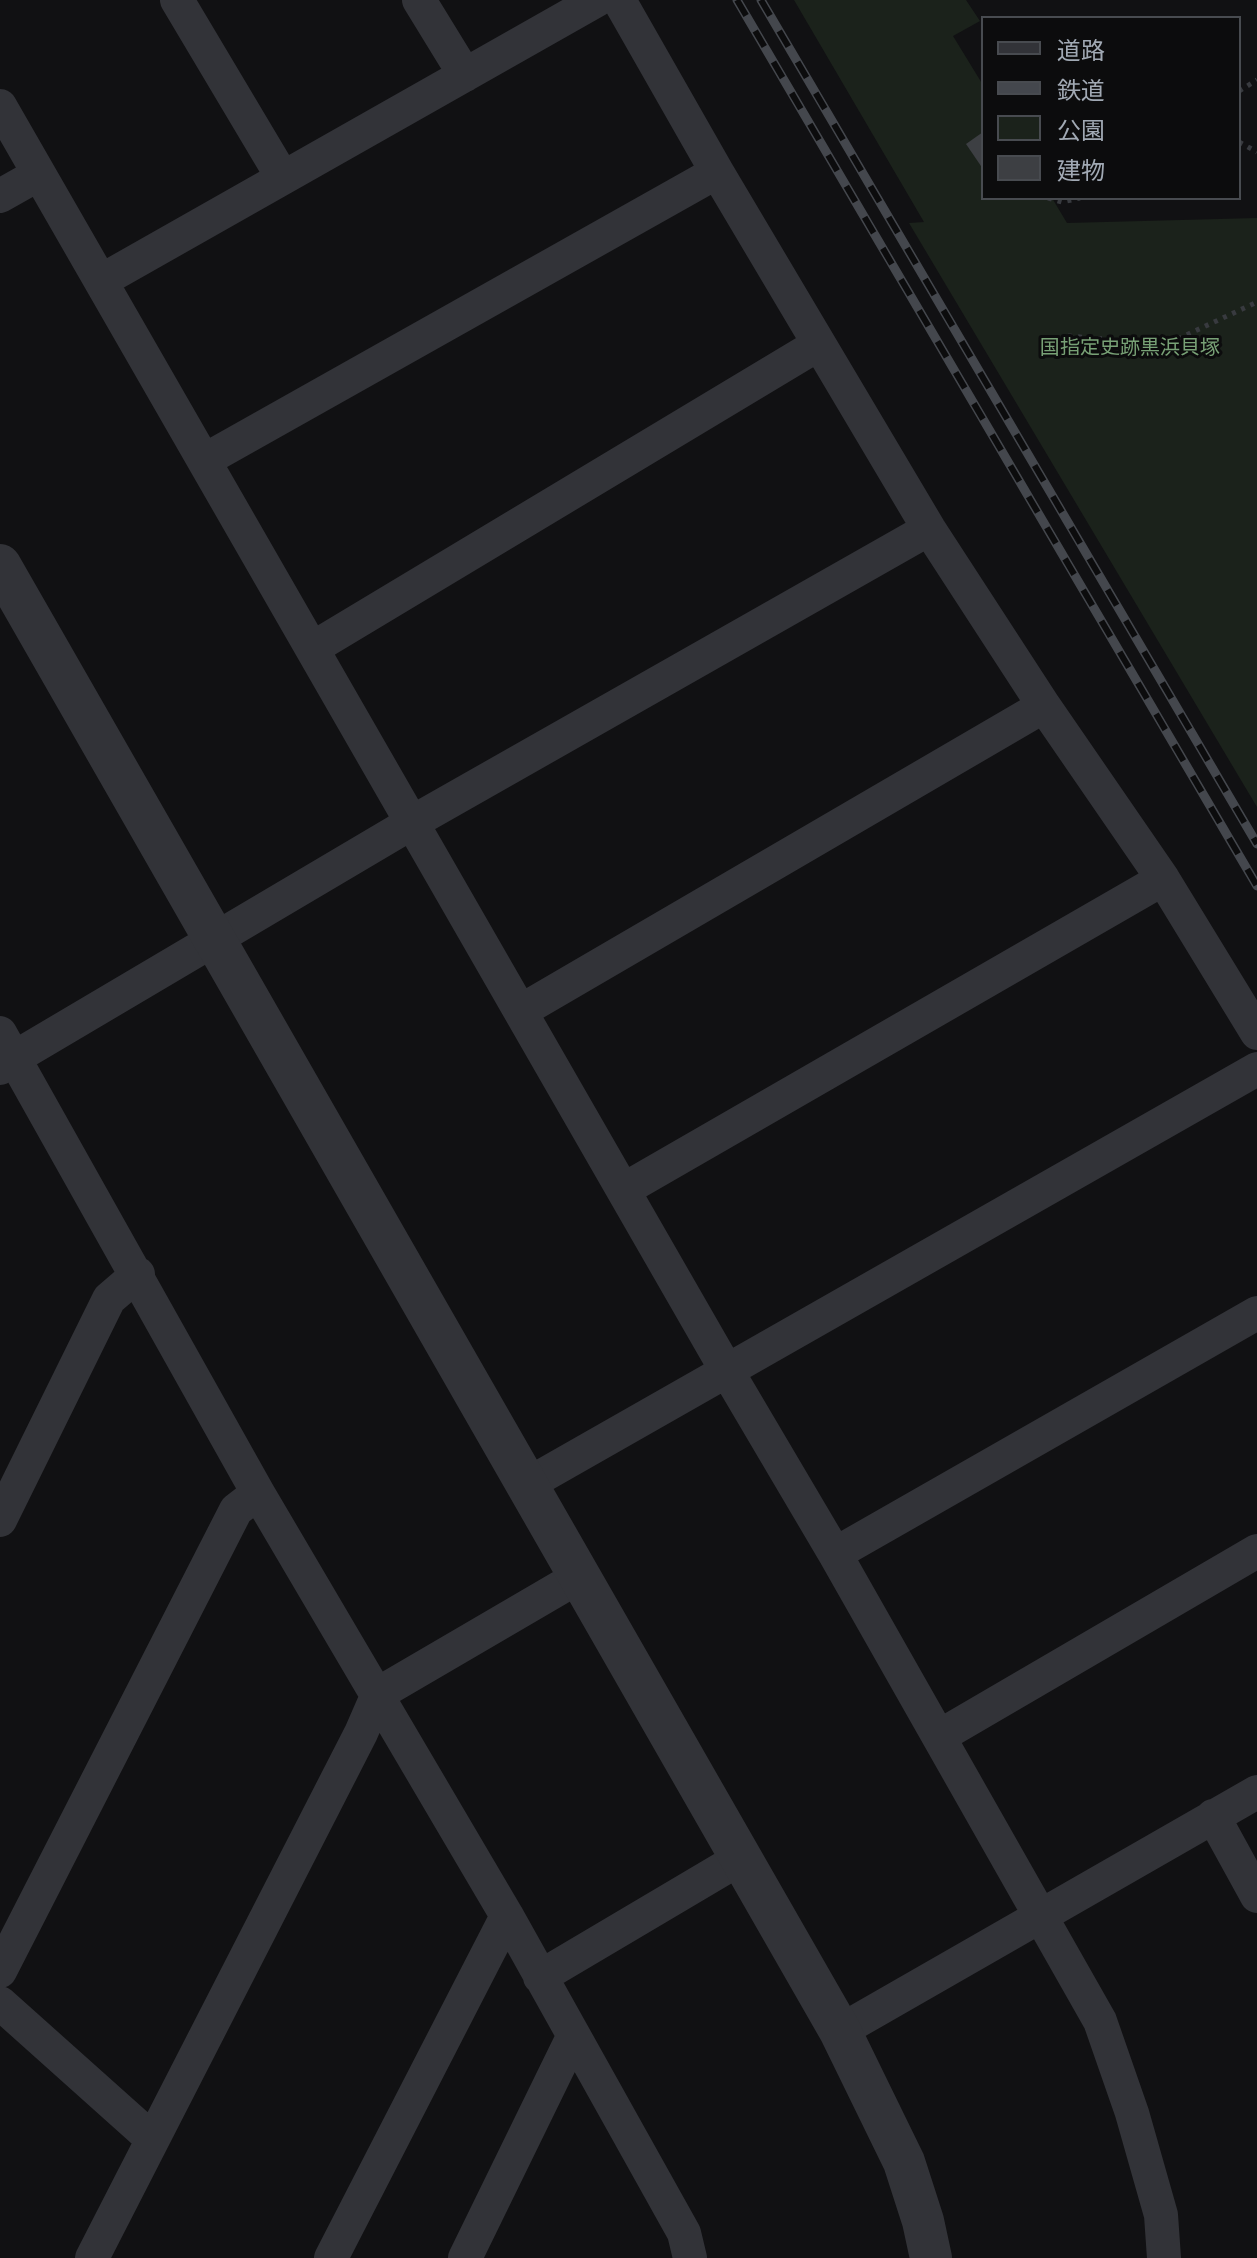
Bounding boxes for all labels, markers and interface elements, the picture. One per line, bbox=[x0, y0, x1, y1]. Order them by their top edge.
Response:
legend bbox=[981, 16, 1241, 200]
text: 道路 bbox=[1057, 36, 1105, 65]
text: 鉄道 bbox=[1057, 76, 1105, 105]
text: 公園 bbox=[1057, 116, 1105, 145]
text: 建物 bbox=[1057, 156, 1105, 185]
park label: 国指定史跡黒浜貝塚 bbox=[1040, 336, 1220, 360]

